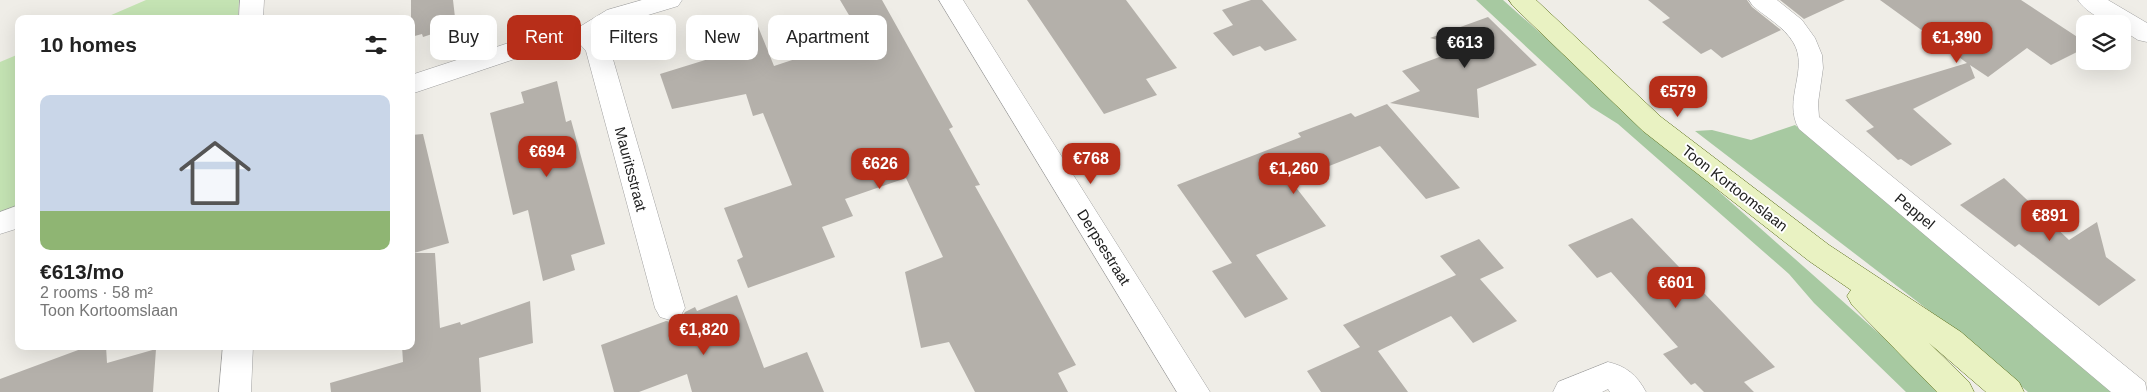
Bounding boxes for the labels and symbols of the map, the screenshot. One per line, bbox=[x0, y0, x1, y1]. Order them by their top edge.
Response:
pin: €1,390 bbox=[1916, 22, 1998, 64]
pin: €613 bbox=[1435, 27, 1495, 69]
pin: €579 bbox=[1648, 76, 1708, 118]
street label: Mauritsstraat bbox=[612, 125, 651, 214]
pin: €694 bbox=[517, 136, 577, 178]
pin: €768 bbox=[1061, 142, 1121, 185]
street label: Toon Kortoomslaan bbox=[1679, 142, 1791, 234]
pin: €626 bbox=[850, 148, 910, 190]
pin: €1,260 bbox=[1253, 152, 1335, 195]
street label: Peppel bbox=[1892, 189, 1938, 233]
pin: €891 bbox=[2020, 200, 2080, 242]
street label: Derpsestraat bbox=[1074, 206, 1134, 289]
pin: €601 bbox=[1646, 266, 1706, 309]
pin: €1,820 bbox=[663, 314, 745, 356]

